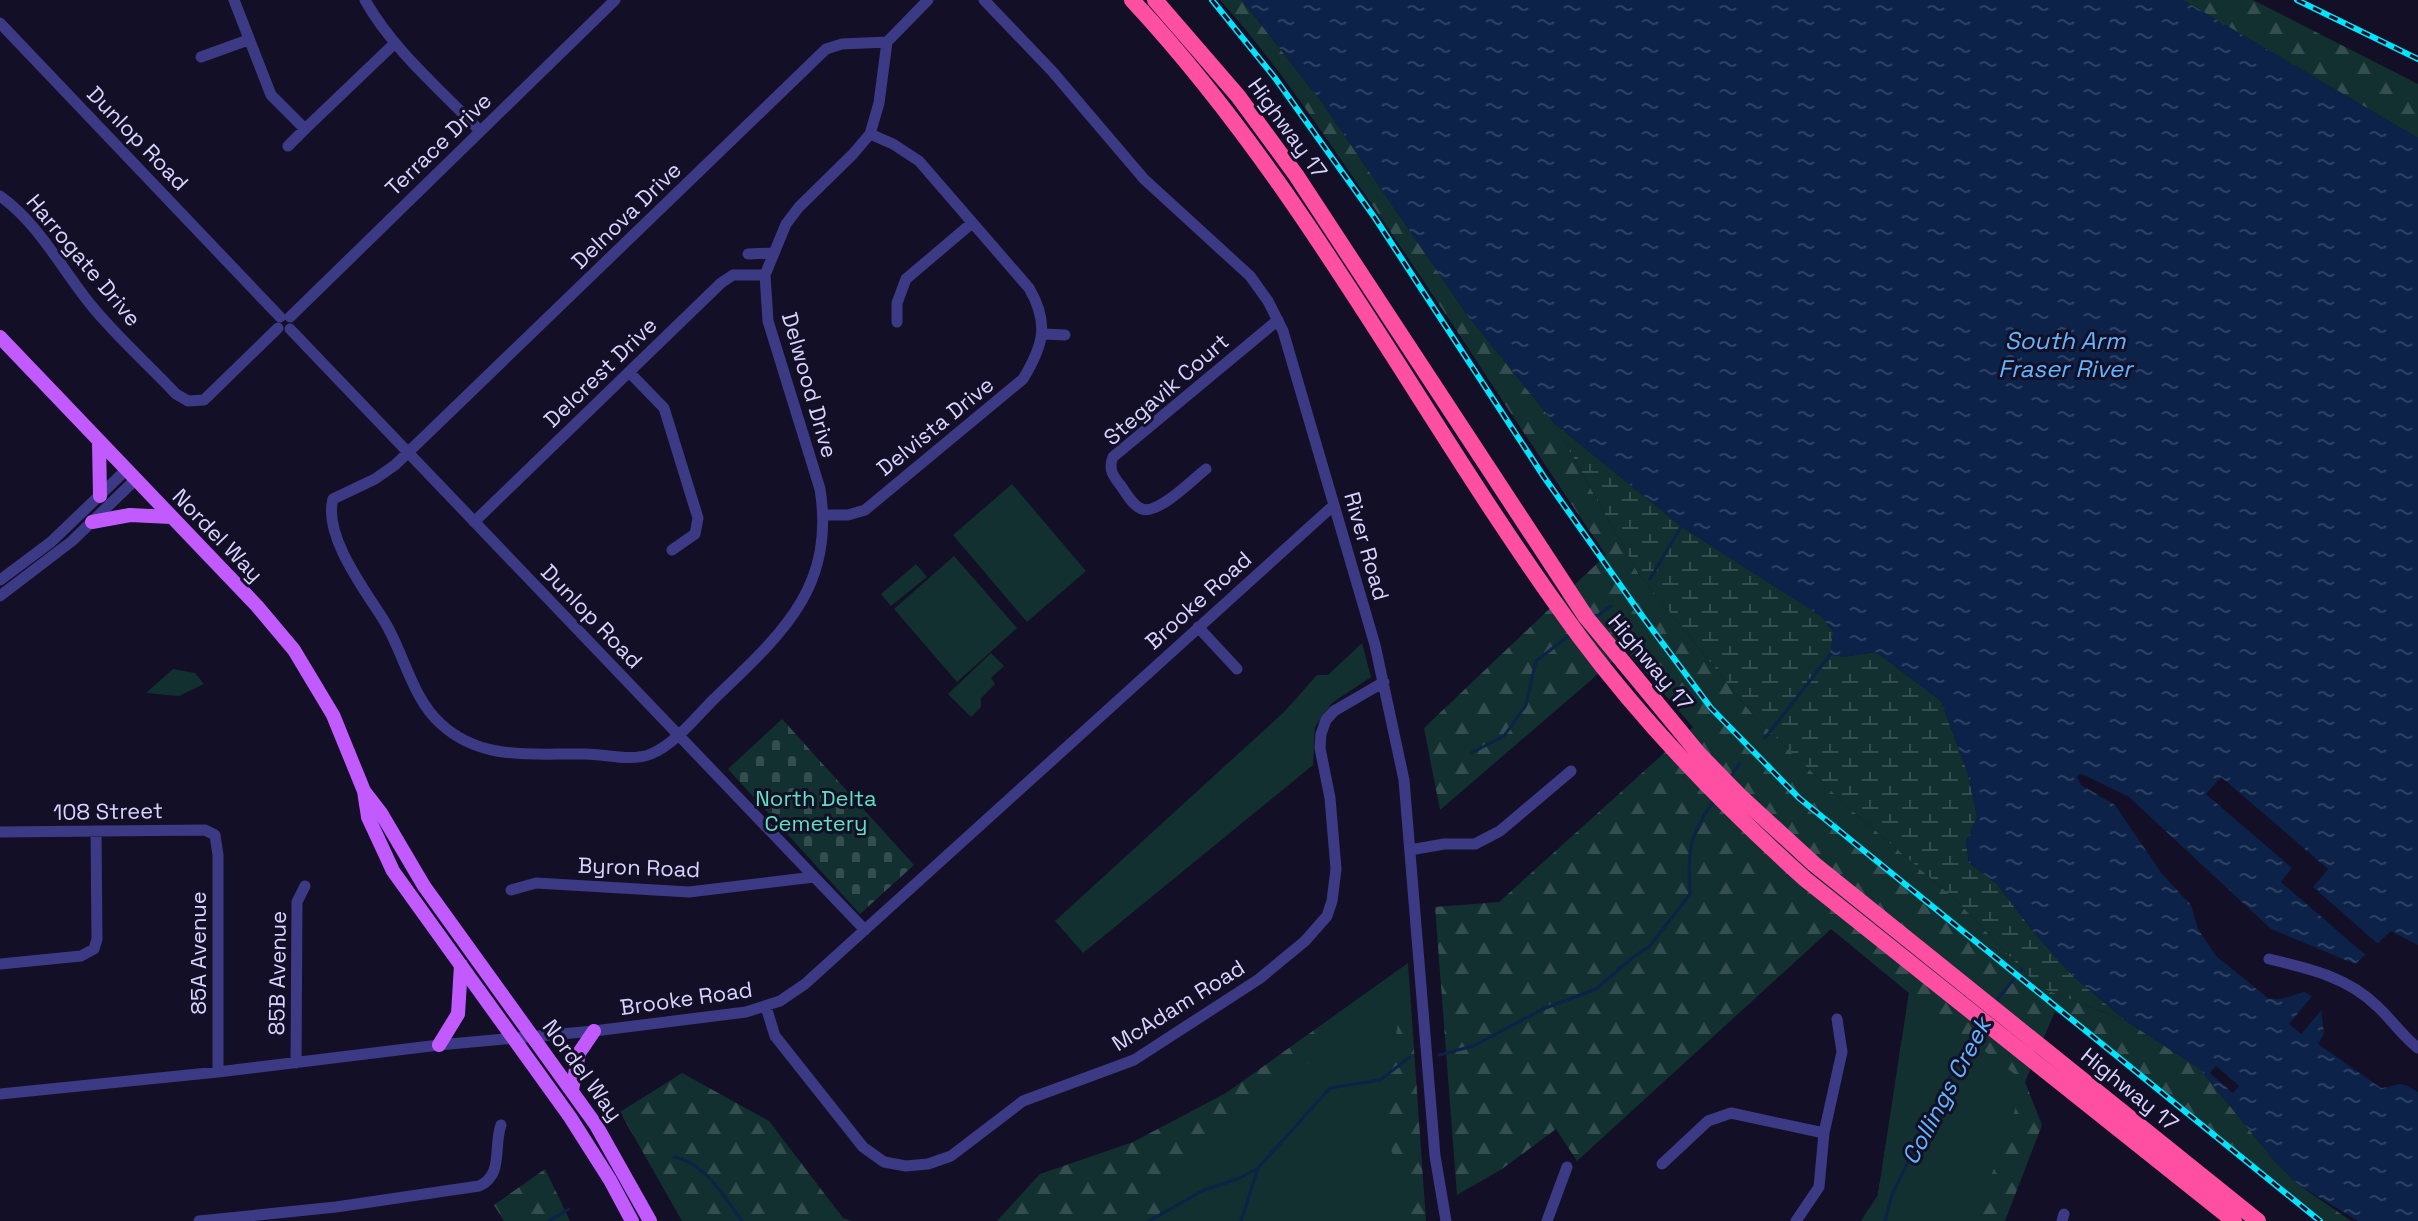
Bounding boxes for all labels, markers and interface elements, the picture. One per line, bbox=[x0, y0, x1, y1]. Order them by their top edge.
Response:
street label: Highway 17 bbox=[1242, 72, 1334, 184]
street label: Dunlop Road bbox=[81, 80, 195, 196]
street label: Terrace Drive bbox=[379, 86, 497, 202]
street label: Delnova Drive bbox=[565, 156, 687, 274]
street label: Harrogate Drive bbox=[21, 188, 147, 332]
street label: Delwood Drive bbox=[776, 309, 844, 461]
street label: Delcrest Drive bbox=[537, 311, 663, 433]
water label: South Arm Fraser River bbox=[1998, 325, 2135, 384]
street label: Stegavik Court bbox=[1098, 327, 1234, 451]
street label: Delvista Drive bbox=[871, 370, 999, 482]
street label: Nordel Way bbox=[167, 482, 269, 588]
street label: River Road bbox=[1338, 488, 1396, 604]
street label: Brooke Road bbox=[1139, 545, 1257, 655]
street label: Dunlop Road bbox=[535, 558, 649, 674]
street label: Highway 17 bbox=[1602, 608, 1700, 716]
park label: North Delta Cemetery bbox=[755, 784, 877, 837]
street label: 108 Street bbox=[53, 796, 163, 826]
street label: Byron Road bbox=[577, 851, 701, 883]
street label: 85A Avenue bbox=[184, 891, 212, 1015]
street label: 85B Avenue bbox=[262, 911, 292, 1035]
street label: McAdam Road bbox=[1106, 953, 1250, 1057]
street label: Brooke Road bbox=[618, 975, 754, 1021]
water label: Collings Creek bbox=[1894, 1009, 1999, 1170]
street label: Nordel Way bbox=[537, 1014, 629, 1126]
street label: Highway 17 bbox=[2075, 1041, 2185, 1137]

